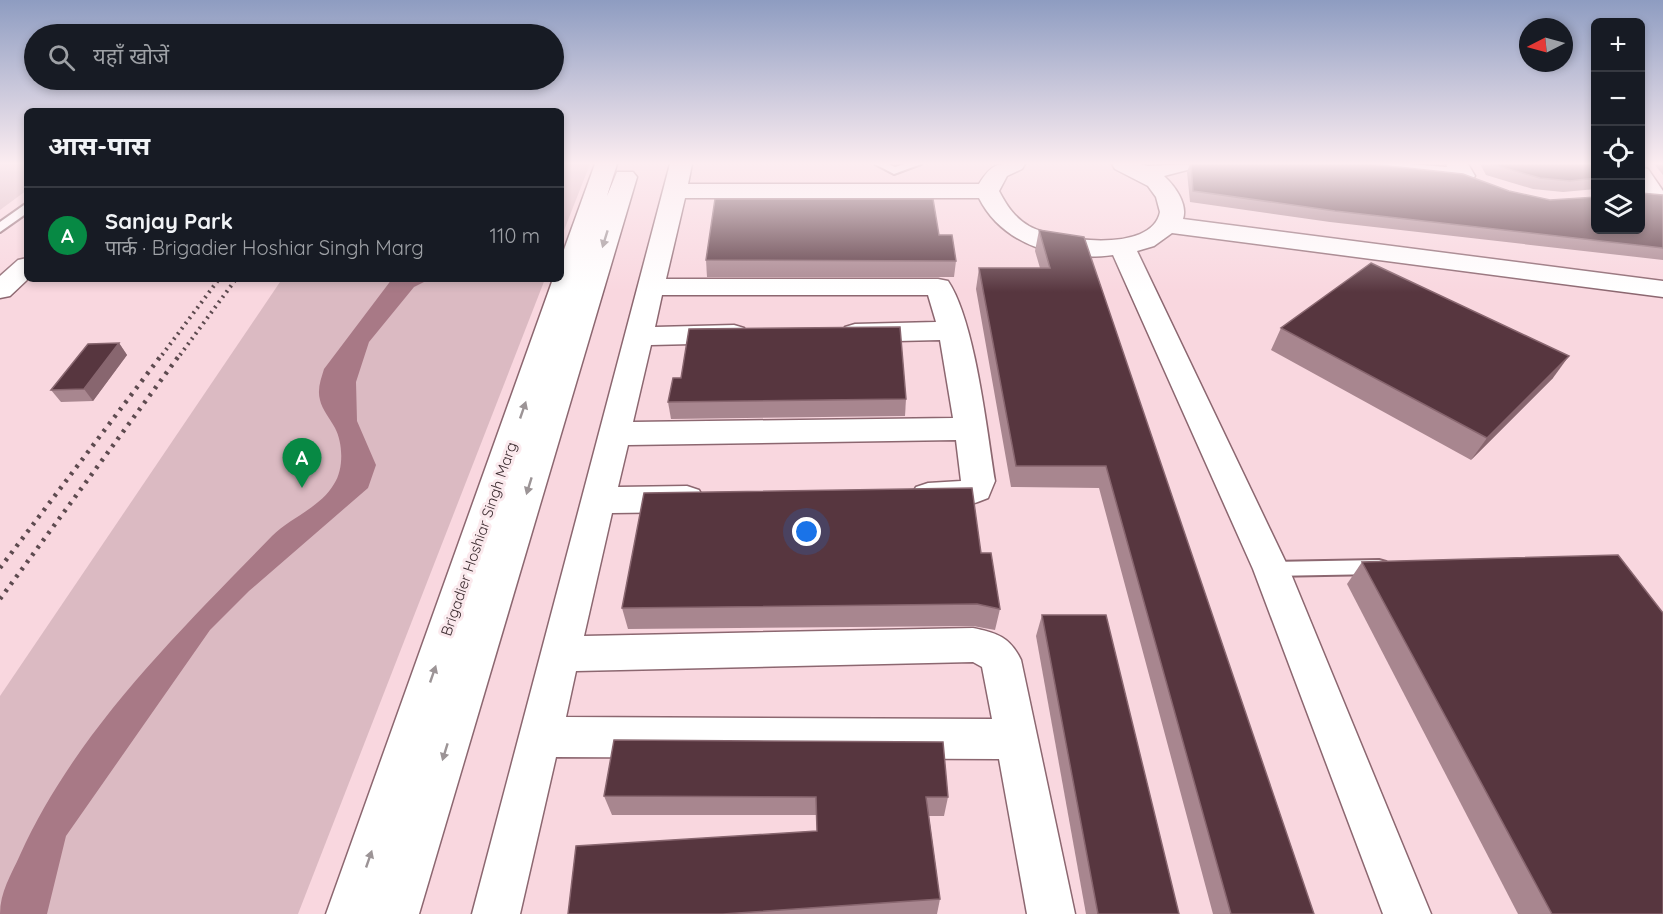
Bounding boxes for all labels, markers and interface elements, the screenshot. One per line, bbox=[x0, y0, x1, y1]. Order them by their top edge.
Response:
north arrow bbox=[1519, 18, 1573, 72]
map controls bbox=[1591, 18, 1645, 234]
button: + bbox=[1591, 18, 1645, 72]
search box bbox=[24, 24, 564, 90]
icon: search bbox=[45, 41, 78, 74]
text: यहाँ खोजें bbox=[93, 42, 169, 70]
button: − bbox=[1591, 72, 1645, 126]
button: locate bbox=[1591, 126, 1645, 180]
text: आस-पास bbox=[48, 129, 150, 162]
button: layers bbox=[1591, 180, 1645, 234]
text: Sanjay Park bbox=[105, 207, 233, 235]
text: A bbox=[61, 223, 74, 248]
text: 110 m bbox=[490, 223, 540, 248]
one-way arrow bbox=[600, 231, 609, 249]
text: पार्क · Brigadier Hoshiar Singh Marg bbox=[105, 235, 424, 260]
one-way arrow bbox=[519, 401, 529, 419]
pin: A bbox=[282, 438, 322, 488]
street label: Brigadier Hoshiar Singh Marg bbox=[436, 439, 521, 638]
one-way arrow bbox=[523, 477, 533, 495]
your location bbox=[792, 517, 821, 546]
one-way arrow bbox=[428, 665, 438, 683]
one-way arrow bbox=[440, 743, 449, 761]
one-way arrow bbox=[365, 850, 375, 868]

